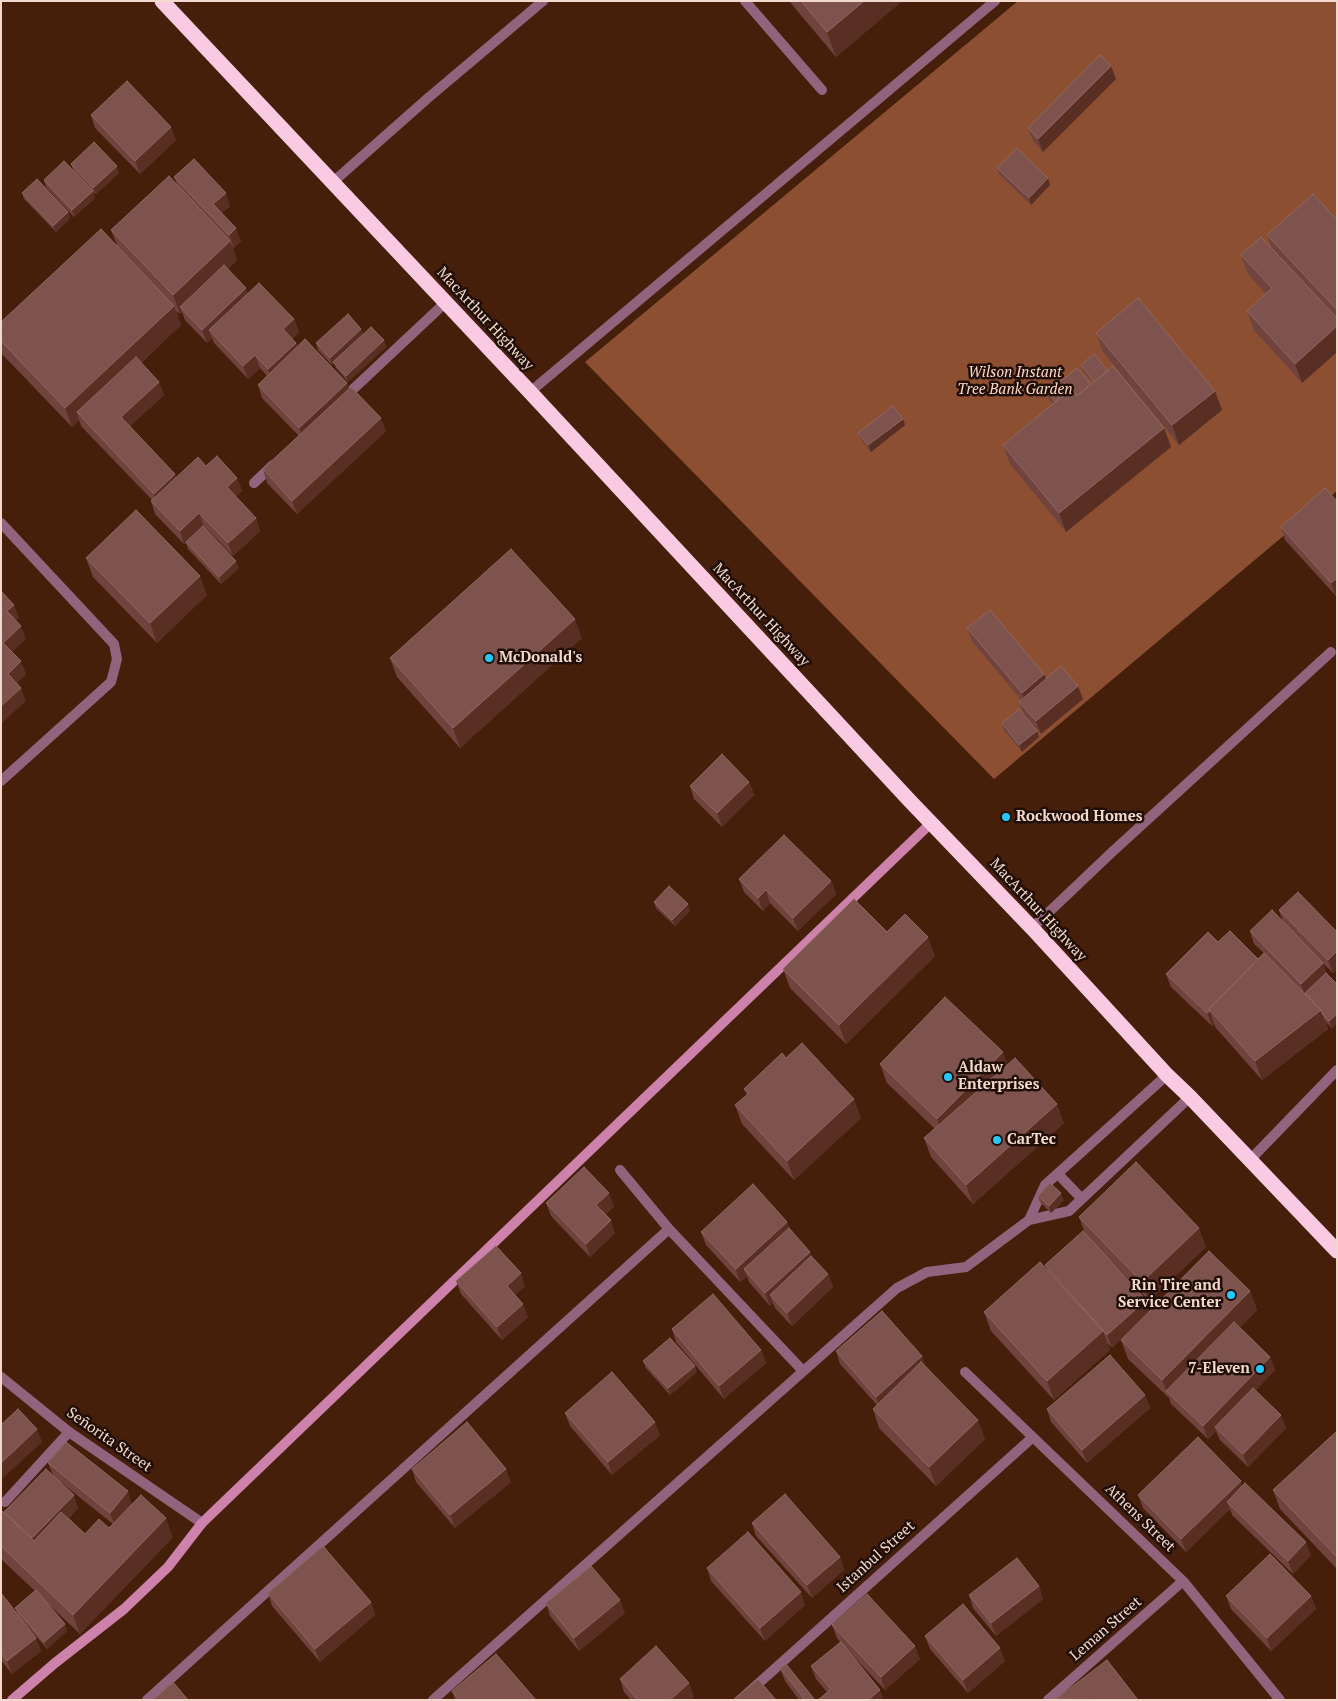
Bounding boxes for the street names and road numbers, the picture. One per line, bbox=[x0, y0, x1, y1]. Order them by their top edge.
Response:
street label: MacArthur Highway bbox=[433, 264, 537, 374]
street label: MacArthur Highway bbox=[709, 560, 813, 670]
street label: MacArthur Highway bbox=[986, 855, 1090, 965]
street label: Señorita Street bbox=[63, 1404, 155, 1476]
street label: Athens Street bbox=[1101, 1480, 1179, 1556]
street label: Istanbul Street bbox=[833, 1517, 919, 1597]
street label: Leman Street bbox=[1067, 1593, 1145, 1665]

